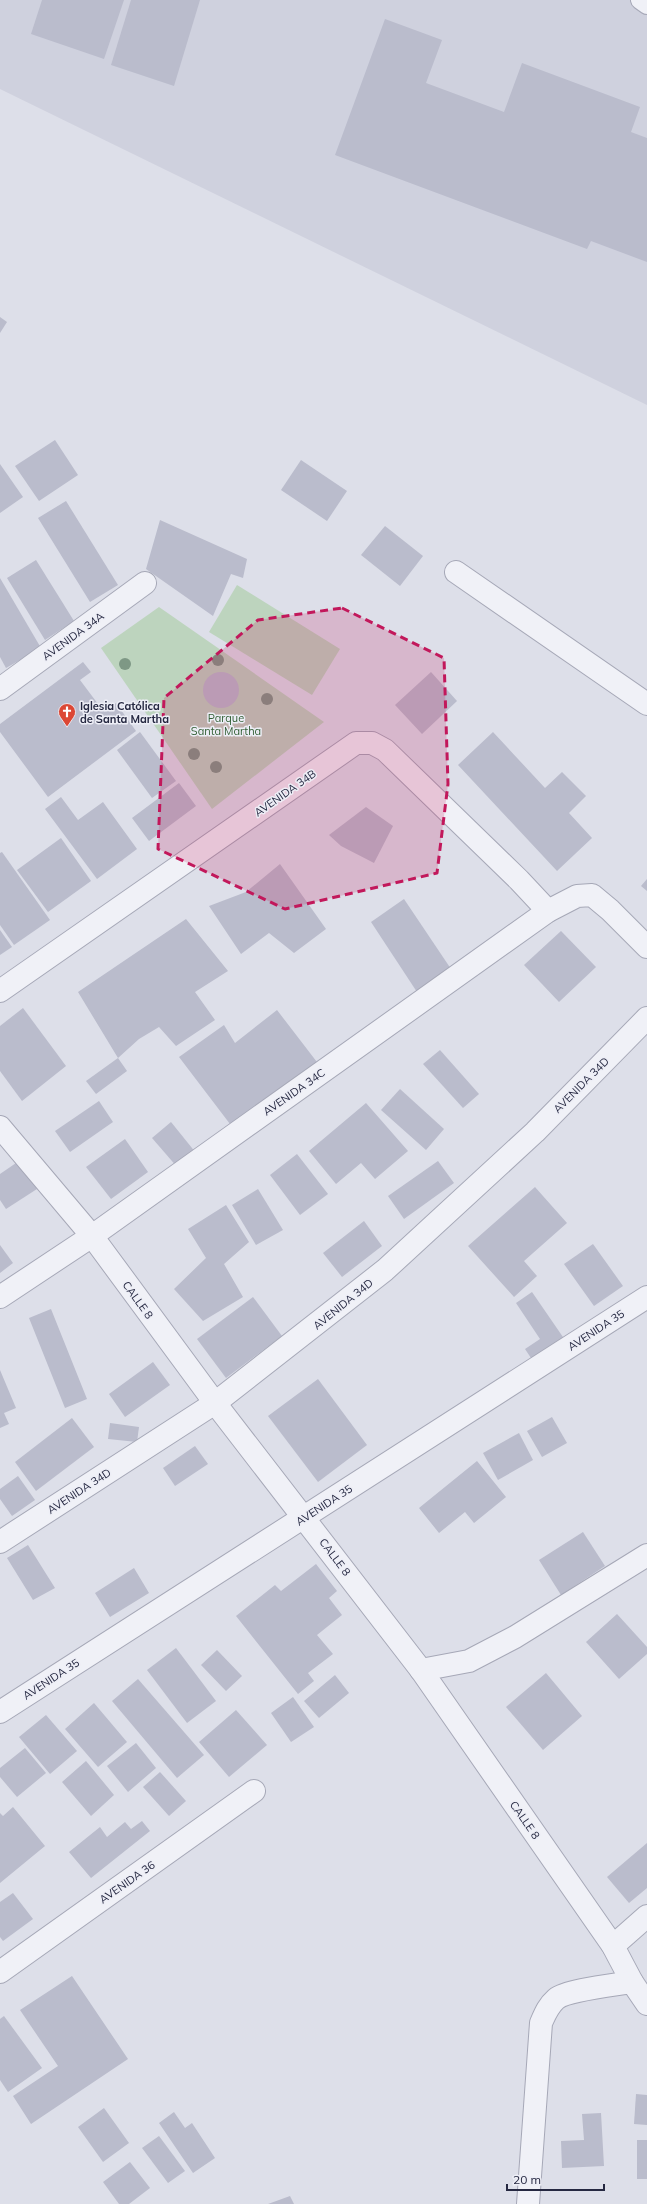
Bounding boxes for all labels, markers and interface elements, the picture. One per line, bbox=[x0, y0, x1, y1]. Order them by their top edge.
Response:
street label: AVENIDA 34A bbox=[39, 609, 107, 663]
place label: Iglesia Católica de Santa Martha bbox=[80, 699, 169, 726]
church icon: Iglesia Católica de Santa Martha bbox=[57, 702, 77, 727]
park label: Parque Santa Martha bbox=[191, 711, 261, 738]
street label: AVENIDA 34B bbox=[251, 766, 319, 820]
street label: AVENIDA 34D bbox=[550, 1054, 612, 1116]
street label: AVENIDA 34C bbox=[260, 1065, 328, 1119]
street label: AVENIDA 34D bbox=[310, 1276, 376, 1332]
street label: CALLE 8 bbox=[120, 1278, 157, 1322]
street label: AVENIDA 35 bbox=[565, 1306, 627, 1354]
street label: AVENIDA 34D bbox=[45, 1465, 113, 1517]
street label: AVENIDA 35 bbox=[293, 1481, 355, 1529]
street label: CALLE 8 bbox=[316, 1535, 354, 1579]
street label: AVENIDA 35 bbox=[20, 1655, 82, 1703]
street label: CALLE 8 bbox=[507, 1798, 543, 1842]
street label: AVENIDA 36 bbox=[96, 1857, 158, 1906]
scale bar bbox=[507, 2166, 604, 2192]
text: 20 m bbox=[513, 2172, 541, 2187]

